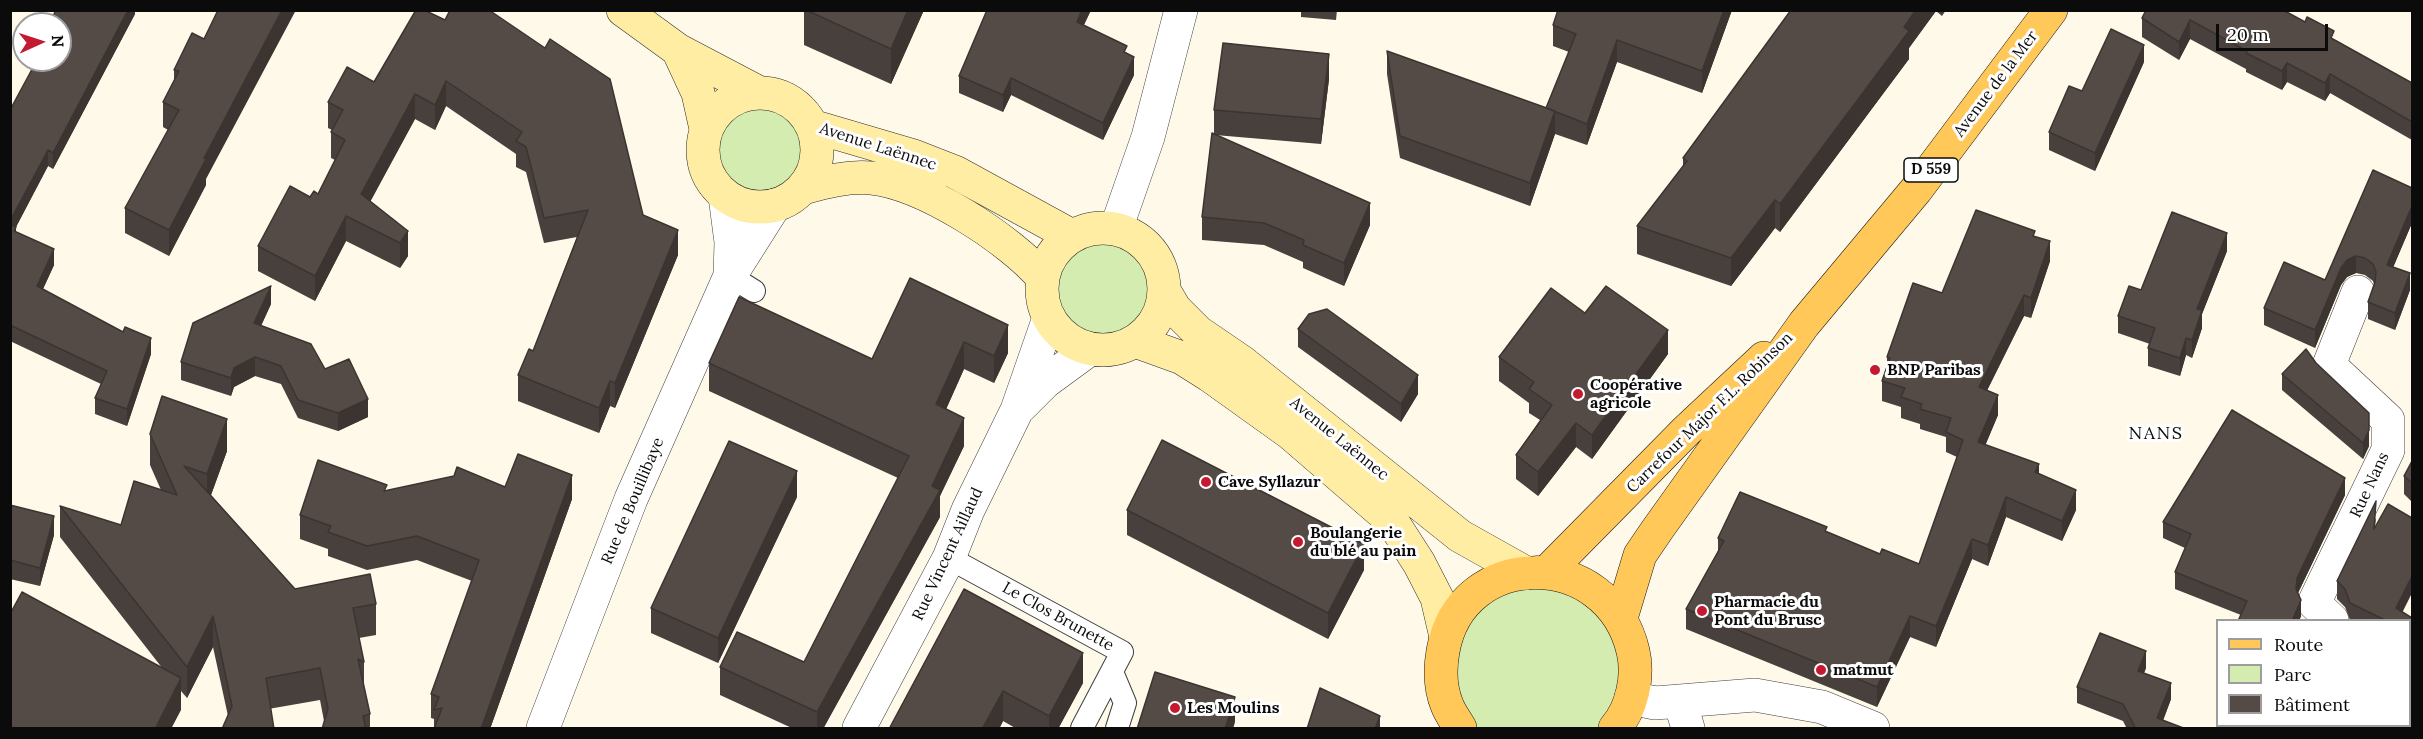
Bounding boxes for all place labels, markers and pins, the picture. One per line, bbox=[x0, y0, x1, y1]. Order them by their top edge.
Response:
place label: BNP Paribas bbox=[1887, 360, 1981, 380]
marker: BNP Paribas bbox=[1868, 363, 1882, 377]
place label: Coopérative agricole bbox=[1590, 375, 1682, 413]
marker: Coopérative agricole bbox=[1571, 387, 1585, 401]
place label: Cave Syllazur bbox=[1218, 472, 1321, 492]
marker: Cave Syllazur bbox=[1199, 475, 1213, 489]
place label: Boulangerie du blé au pain bbox=[1310, 523, 1416, 561]
marker: Boulangerie du blé au pain bbox=[1291, 535, 1305, 549]
place label: Pharmacie du Pont du Brusc bbox=[1714, 592, 1822, 630]
marker: Pharmacie du Pont du Brusc bbox=[1695, 604, 1709, 618]
place label: matmut bbox=[1833, 660, 1894, 680]
marker: matmut bbox=[1814, 663, 1828, 677]
place label: Les Moulins bbox=[1187, 698, 1280, 718]
marker: Les Moulins bbox=[1168, 701, 1182, 715]

